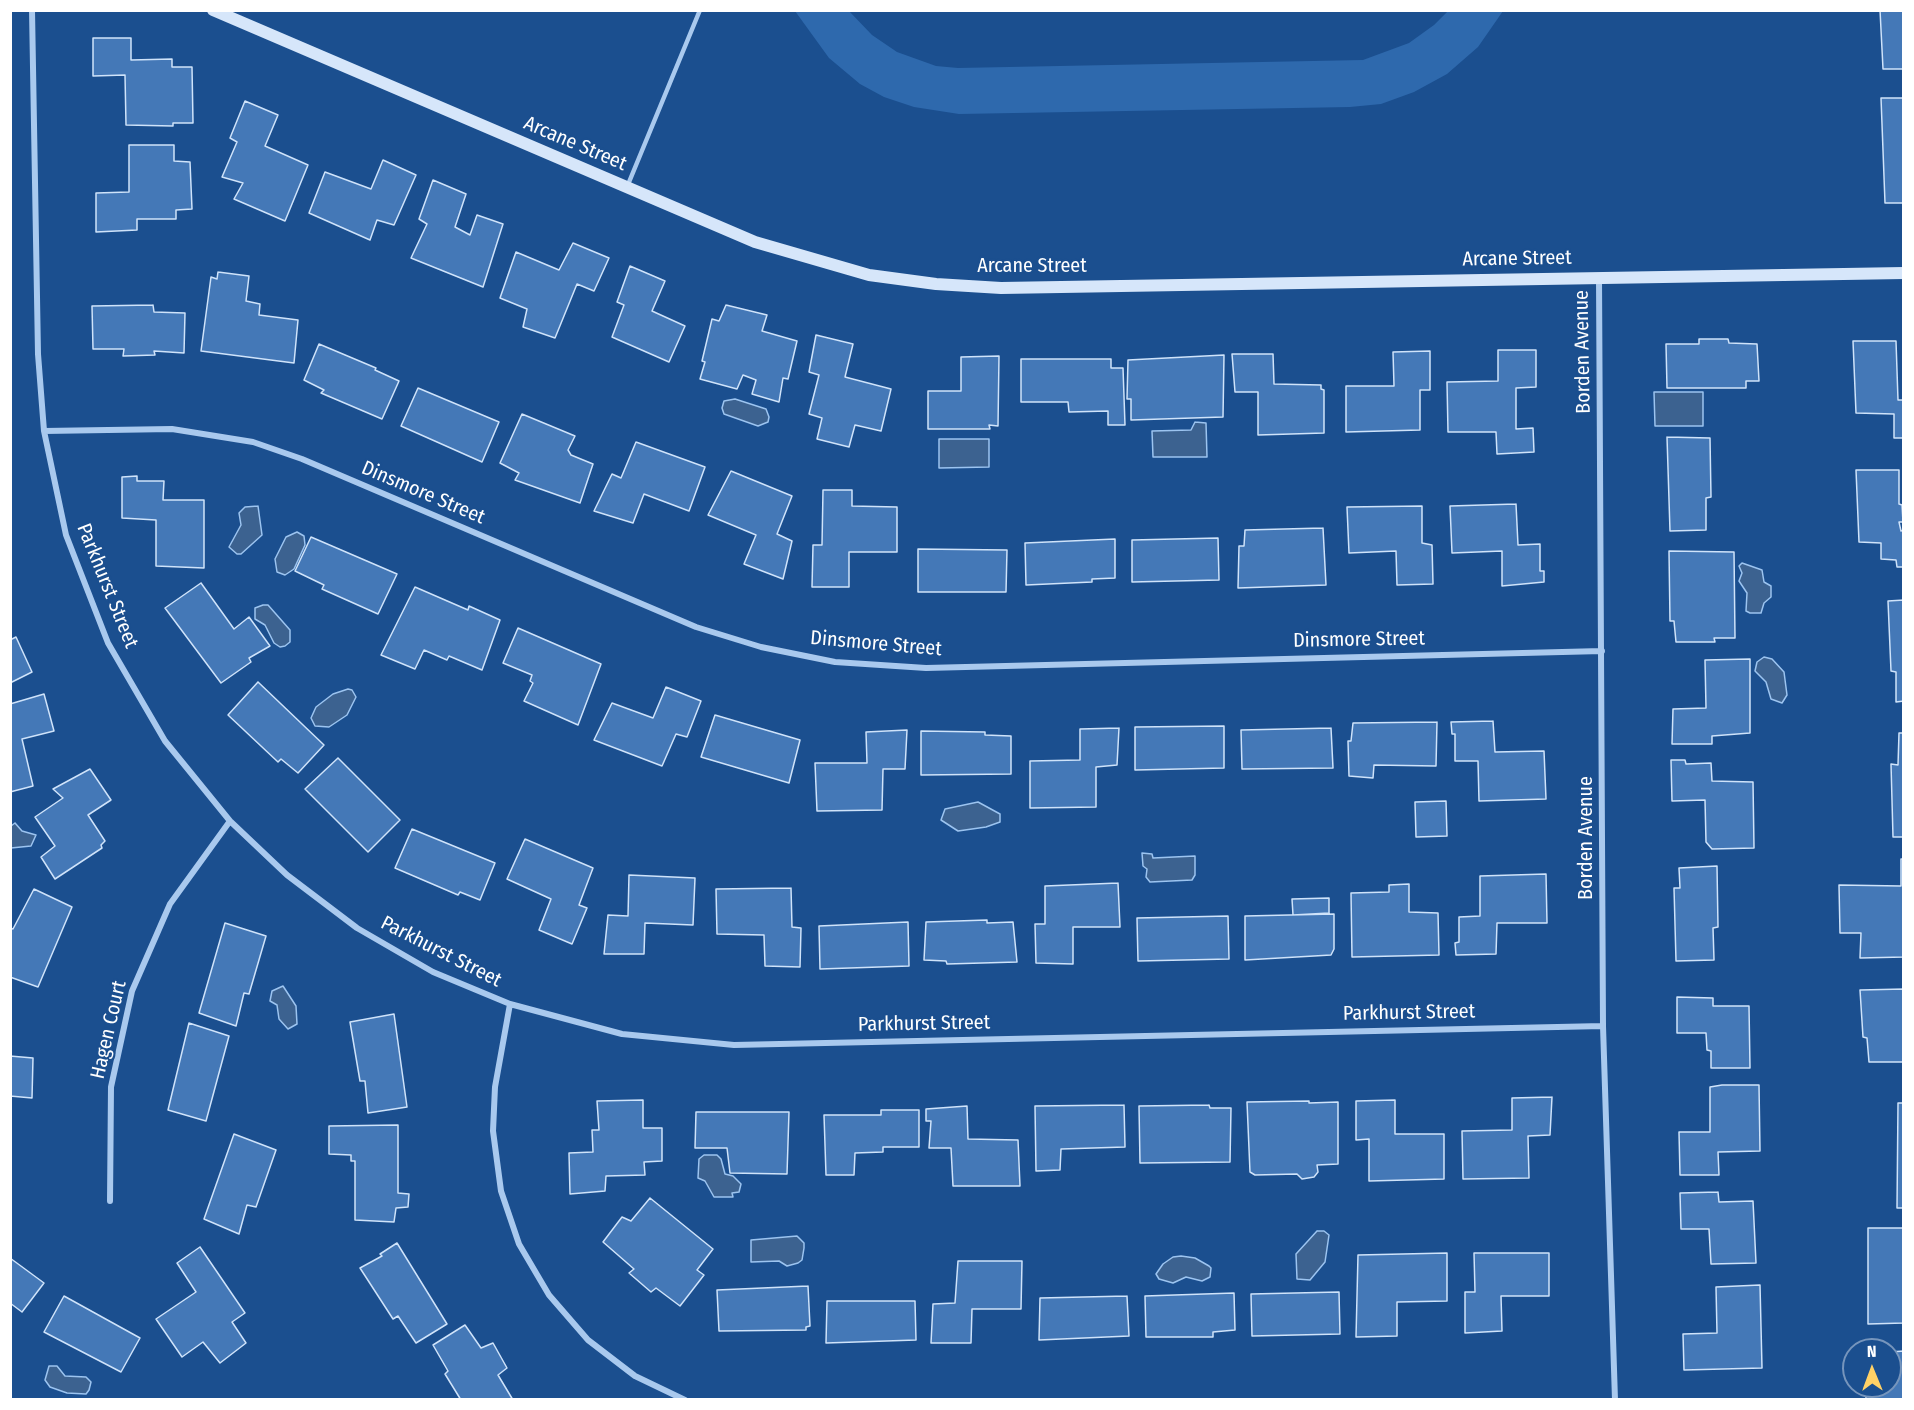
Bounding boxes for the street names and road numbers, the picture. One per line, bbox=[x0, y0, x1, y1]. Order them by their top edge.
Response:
street label: Arcane Street bbox=[520, 112, 630, 176]
street label: Arcane Street bbox=[1462, 246, 1572, 272]
street label: Arcane Street bbox=[977, 254, 1087, 278]
street label: Borden Avenue bbox=[1570, 290, 1596, 414]
street label: Dinsmore Street bbox=[358, 456, 488, 530]
street label: Parkhurst Street bbox=[71, 520, 143, 652]
street label: Dinsmore Street bbox=[809, 626, 943, 662]
street label: Dinsmore Street bbox=[1293, 627, 1425, 653]
street label: Borden Avenue bbox=[1574, 776, 1598, 900]
street label: Parkhurst Street bbox=[377, 911, 505, 993]
street label: Hagen Court bbox=[86, 978, 132, 1082]
street label: Parkhurst Street bbox=[1343, 1000, 1475, 1026]
street label: Parkhurst Street bbox=[858, 1011, 990, 1037]

